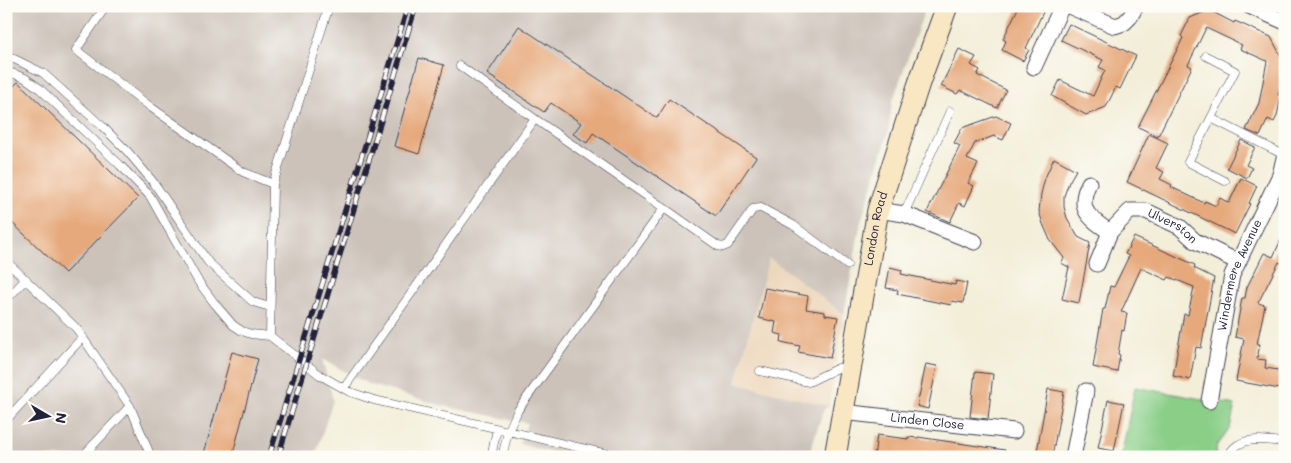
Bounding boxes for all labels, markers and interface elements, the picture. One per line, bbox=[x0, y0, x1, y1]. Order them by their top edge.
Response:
street label: London Road bbox=[859, 189, 891, 267]
street label: Ulverston bbox=[1145, 204, 1201, 246]
street label: Windermere Avenue bbox=[1213, 216, 1265, 332]
north arrow bbox=[22, 390, 72, 440]
street label: Linden Close bbox=[890, 408, 965, 432]
text: N bbox=[51, 411, 72, 425]

